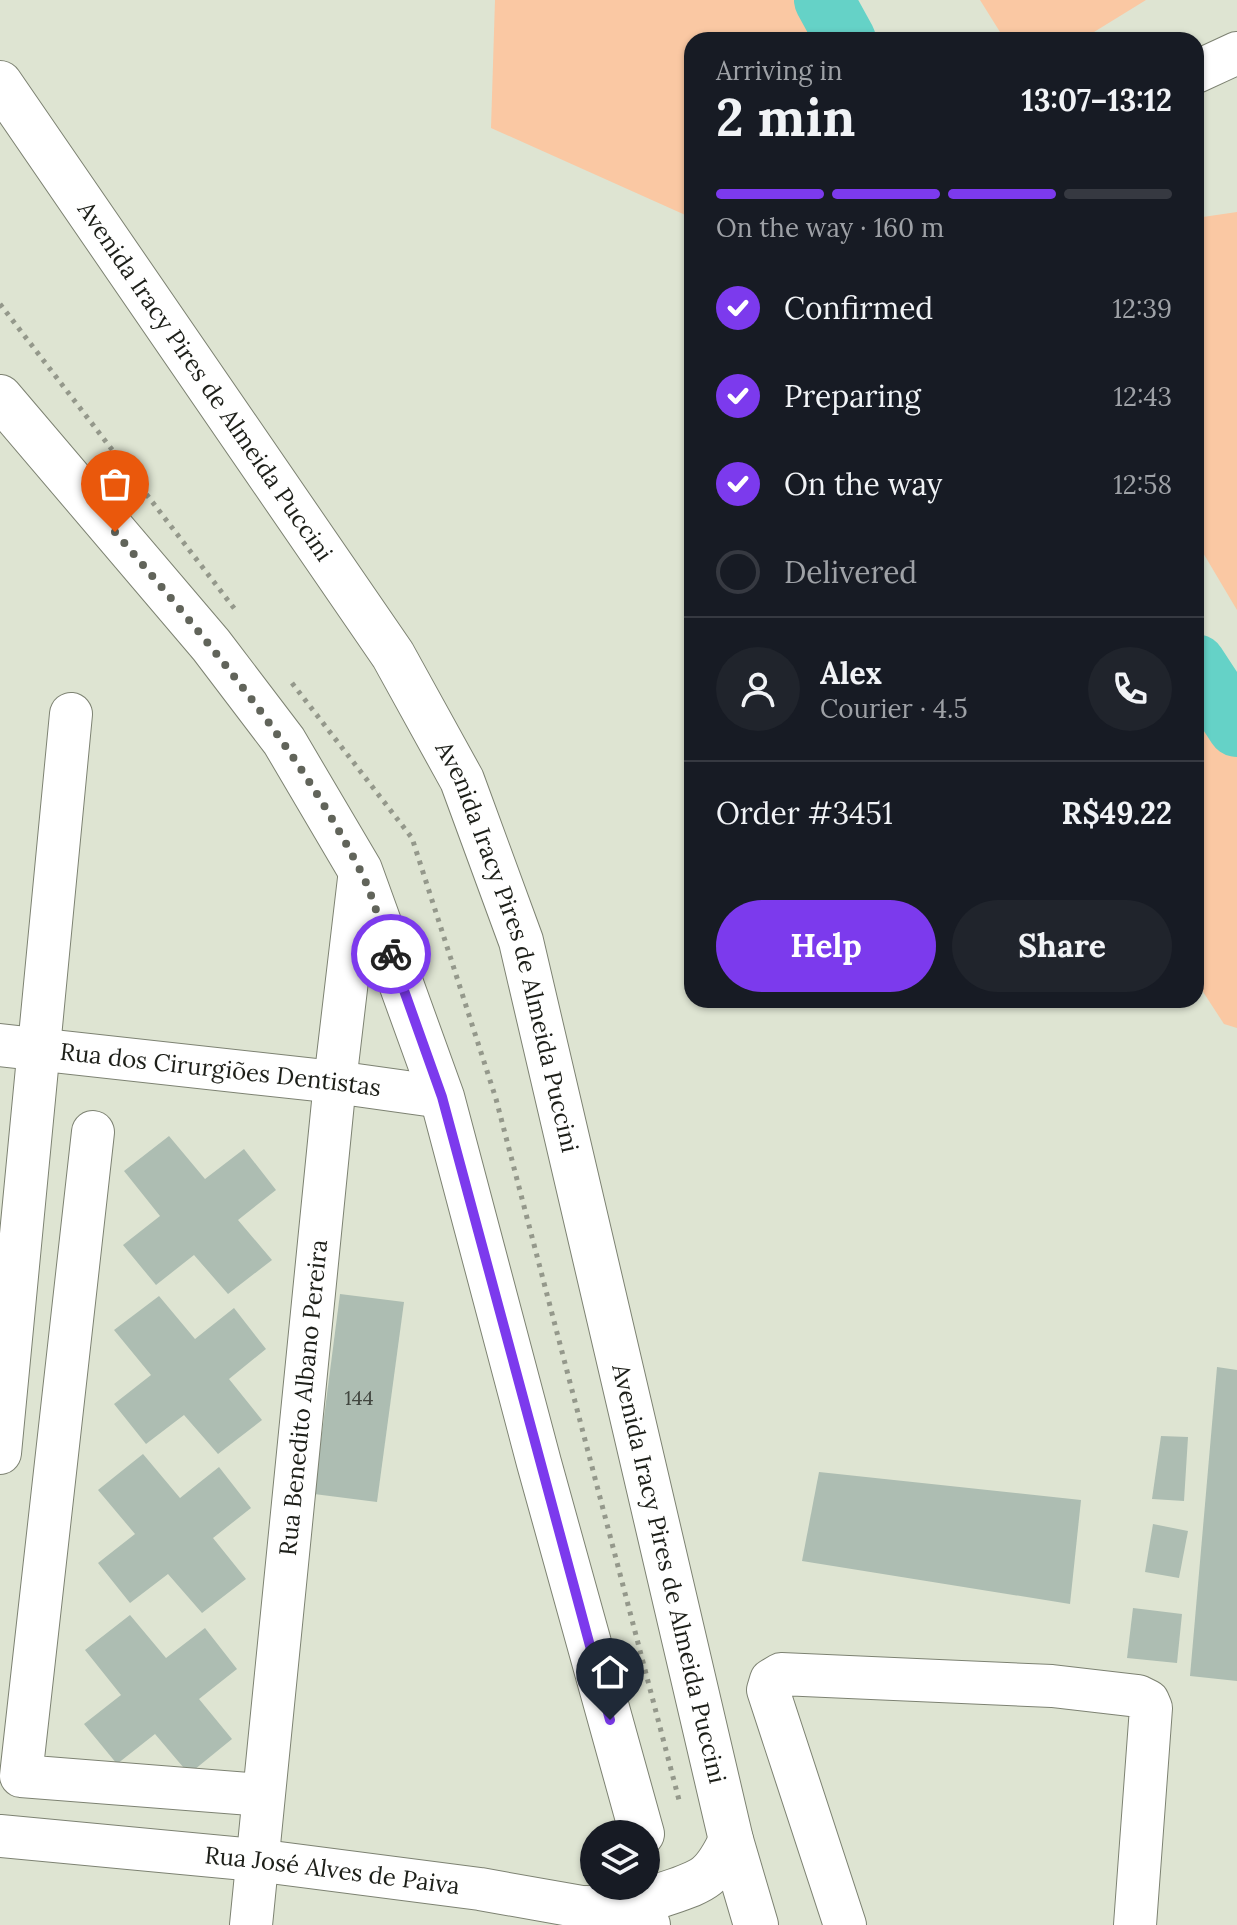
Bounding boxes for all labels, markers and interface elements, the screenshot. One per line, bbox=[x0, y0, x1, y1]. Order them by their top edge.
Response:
text: Arriving in bbox=[716, 54, 843, 87]
text: 13:07–13:12 bbox=[1021, 81, 1172, 119]
text: 2 min bbox=[716, 84, 855, 150]
street label: Avenida Iracy Pires de Almeida Puccini bbox=[70, 194, 340, 567]
text: On the way · 160 m bbox=[716, 211, 944, 244]
icon: check bbox=[716, 286, 760, 330]
text: Confirmed bbox=[784, 289, 933, 327]
text: 12:39 bbox=[1113, 292, 1172, 325]
icon: check bbox=[716, 374, 760, 418]
text: Preparing bbox=[784, 377, 921, 415]
text: 12:43 bbox=[1113, 380, 1172, 413]
pin bbox=[81, 450, 149, 532]
icon: bag bbox=[93, 462, 137, 506]
icon: check bbox=[716, 462, 760, 506]
text: On the way bbox=[784, 465, 942, 503]
text: 12:58 bbox=[1113, 468, 1172, 501]
text: Delivered bbox=[784, 553, 917, 591]
button: person bbox=[716, 647, 800, 731]
button: phone bbox=[1088, 647, 1172, 731]
text: Alex bbox=[820, 654, 882, 692]
text: Courier · 4.5 bbox=[820, 692, 968, 725]
street label: Avenida Iracy Pires de Almeida Puccini bbox=[428, 735, 586, 1155]
text: Order #3451 bbox=[716, 794, 893, 832]
text: R$49.22 bbox=[1062, 794, 1172, 832]
button: Help bbox=[716, 900, 936, 992]
button: Share bbox=[952, 900, 1172, 992]
courier bbox=[351, 914, 431, 994]
icon: bike bbox=[369, 932, 413, 976]
street label: Rua dos Cirurgiões Dentistas bbox=[59, 1036, 383, 1103]
street label: Rua Benedito Albano Pereira bbox=[272, 1238, 334, 1557]
street label: Avenida Iracy Pires de Almeida Puccini bbox=[605, 1360, 733, 1787]
house number: 144 bbox=[345, 1385, 374, 1410]
pin bbox=[576, 1638, 644, 1720]
icon: home bbox=[588, 1650, 632, 1694]
map controls bbox=[580, 1820, 660, 1900]
button: layers bbox=[580, 1820, 660, 1900]
street label: Rua José Alves de Paiva bbox=[203, 1839, 462, 1901]

